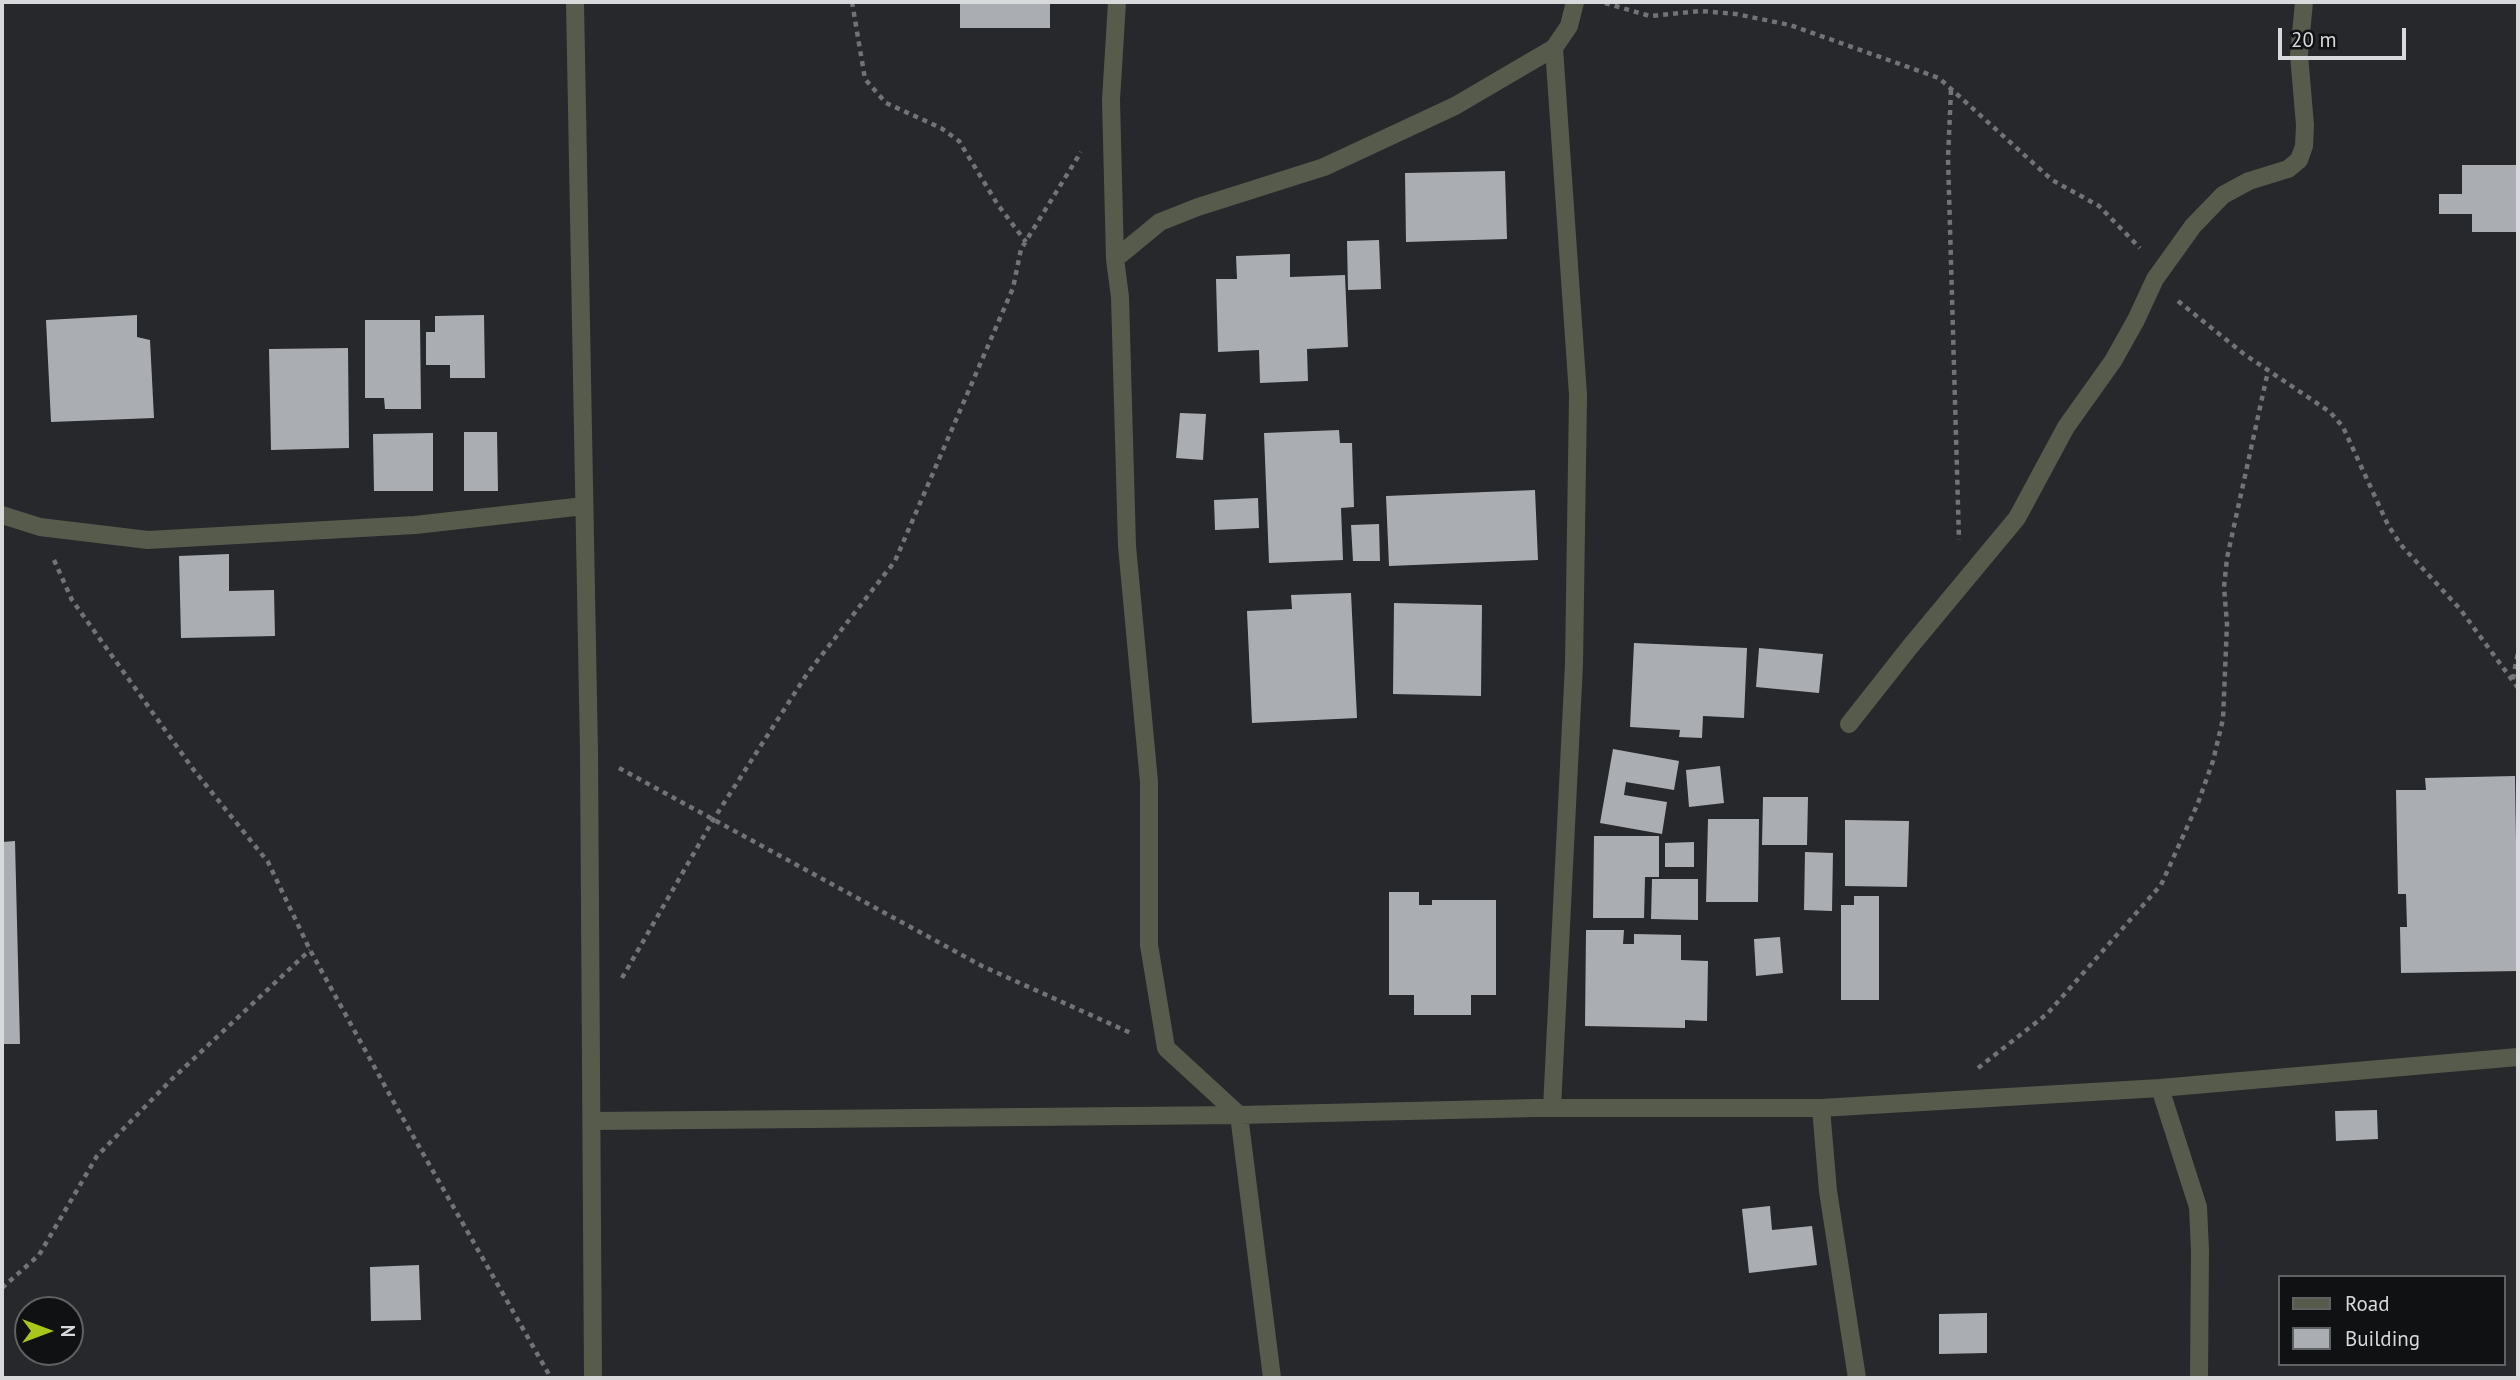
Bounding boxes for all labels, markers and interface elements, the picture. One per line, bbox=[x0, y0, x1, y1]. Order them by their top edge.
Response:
scale bar bbox=[2282, 14, 2410, 58]
text: 20 m bbox=[2291, 26, 2337, 53]
legend bbox=[2278, 1275, 2506, 1366]
text: Road bbox=[2345, 1290, 2389, 1317]
north arrow bbox=[14, 1296, 84, 1366]
text: N bbox=[56, 1325, 80, 1337]
text: Building bbox=[2345, 1325, 2420, 1352]

